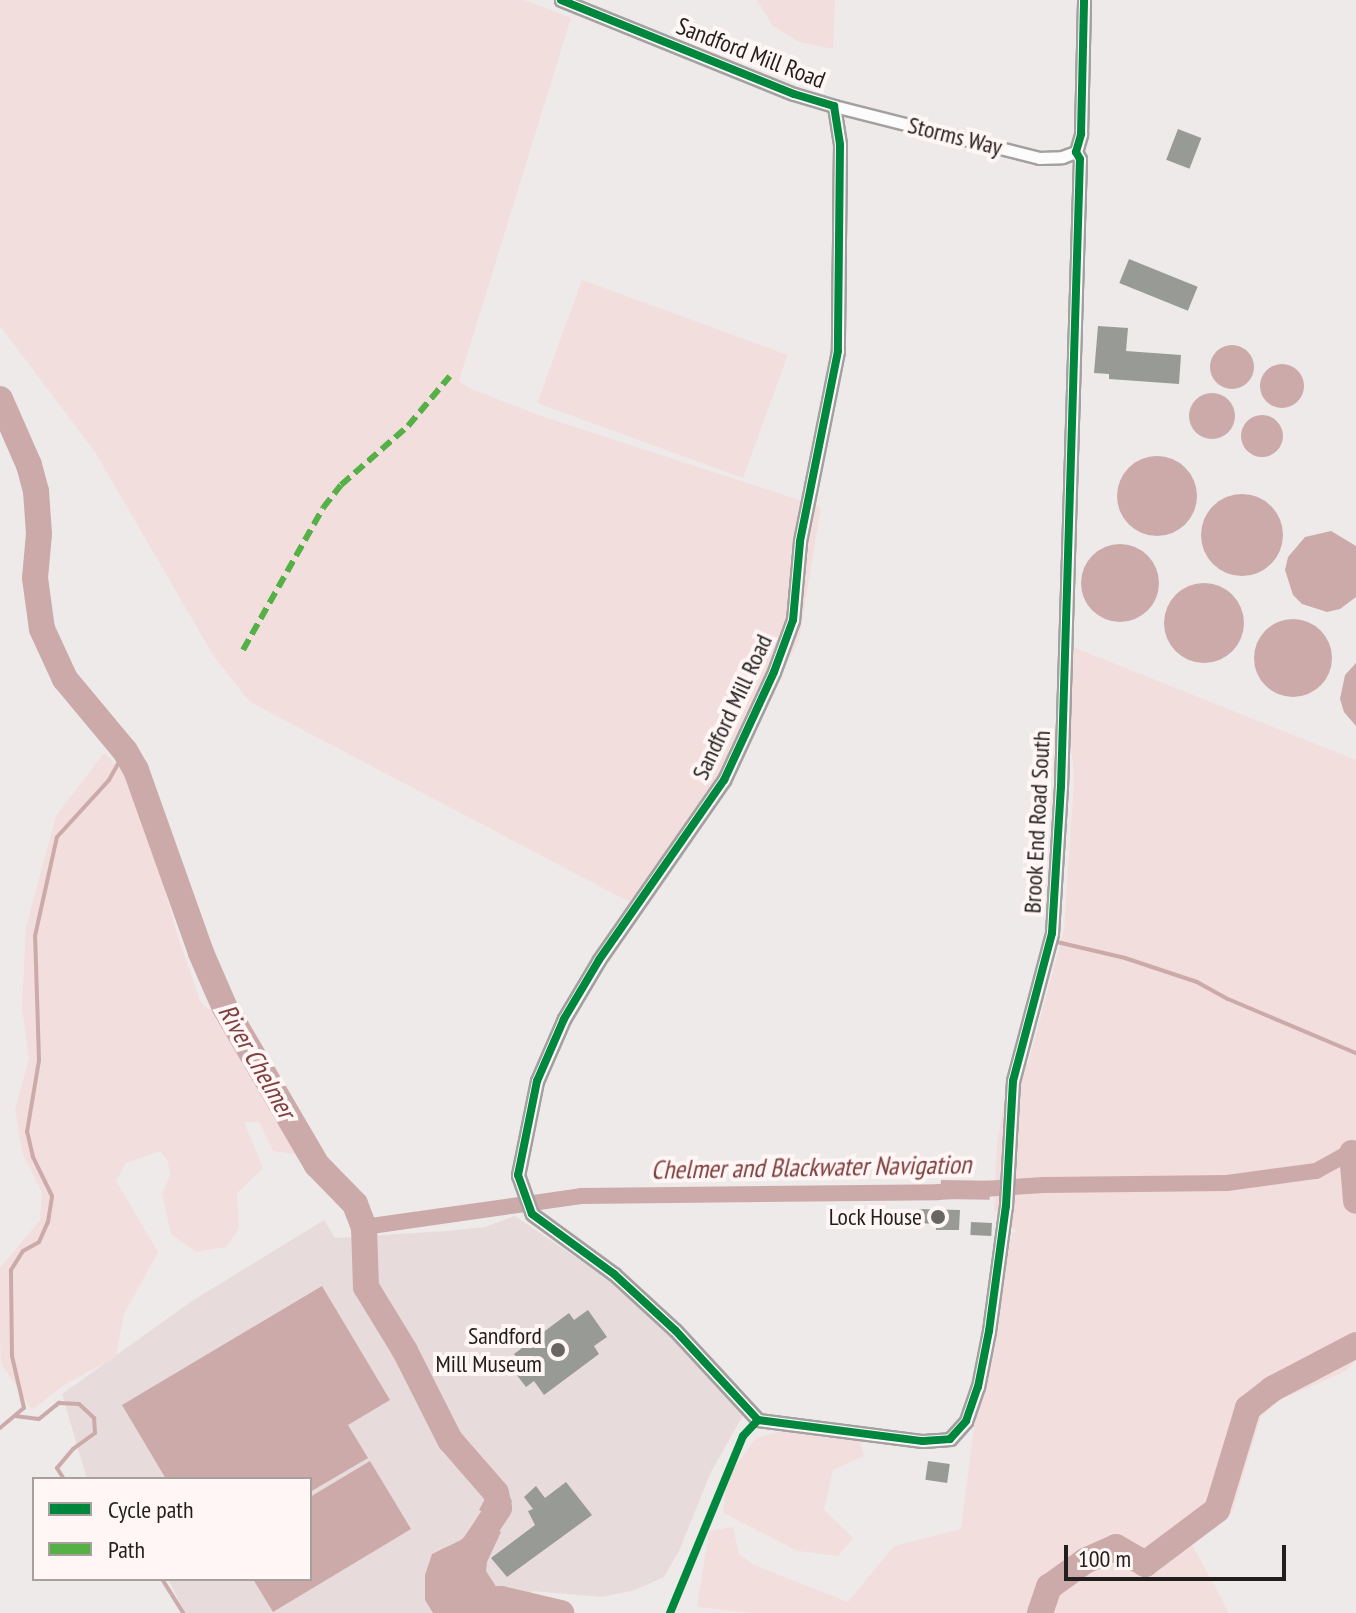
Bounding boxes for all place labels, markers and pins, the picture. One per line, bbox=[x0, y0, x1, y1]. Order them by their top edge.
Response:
place label: Lock House bbox=[828, 1203, 922, 1231]
marker: Lock House bbox=[929, 1208, 947, 1226]
place label: Sandford Mill Museum bbox=[435, 1322, 542, 1378]
marker: Sandford Mill Museum bbox=[549, 1341, 567, 1359]

